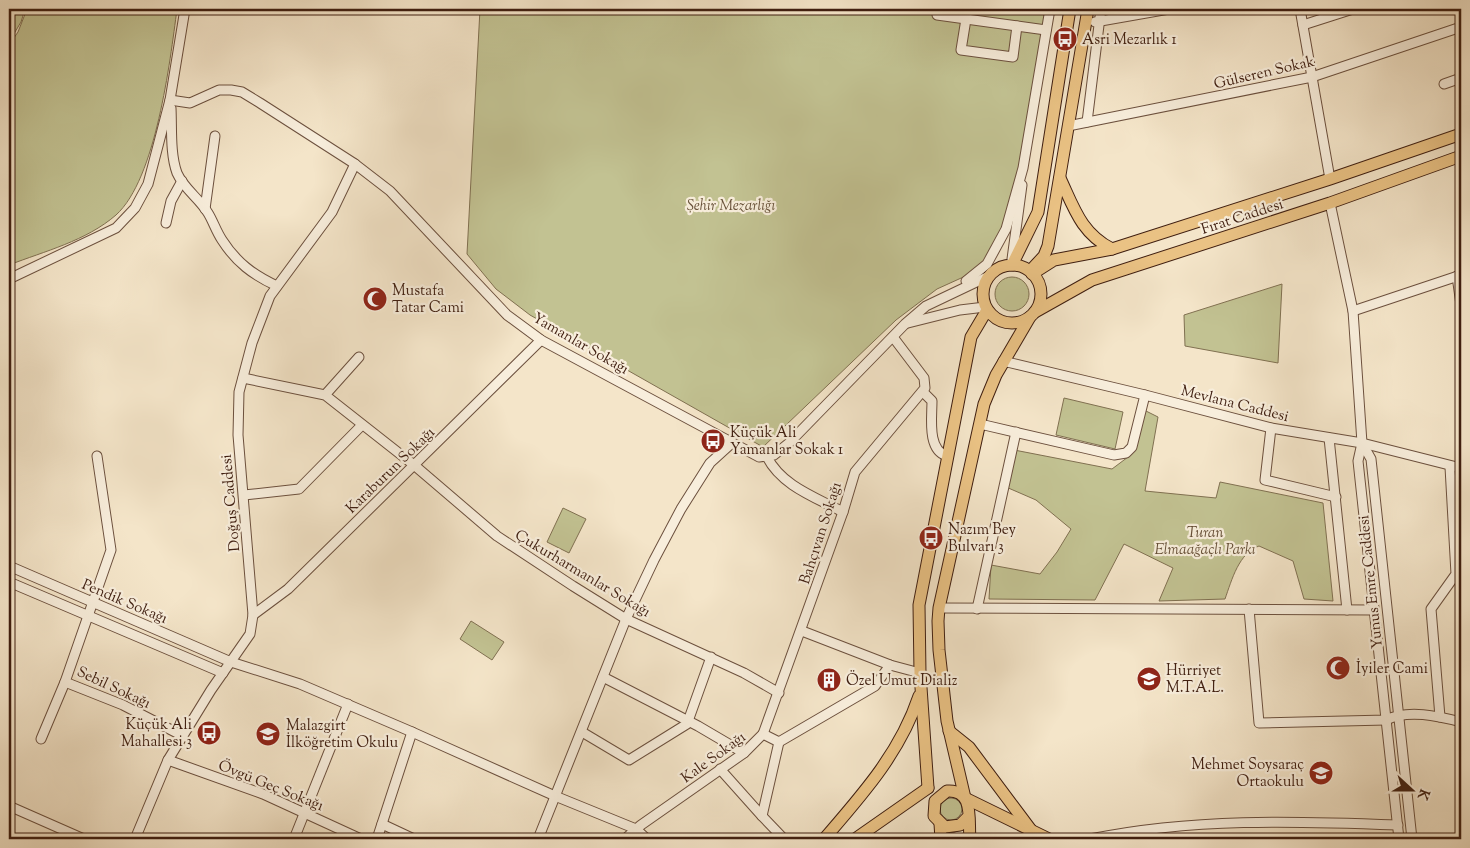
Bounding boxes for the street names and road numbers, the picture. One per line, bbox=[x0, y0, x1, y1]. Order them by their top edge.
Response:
street label: Gülseren Sokak bbox=[1212, 52, 1317, 95]
street label: Fırat Caddesi bbox=[1199, 194, 1286, 241]
street label: Yamanlar Sokağı bbox=[528, 308, 632, 380]
street label: Mevlana Caddesi bbox=[1178, 381, 1291, 428]
street label: Karaburun Sokağı bbox=[342, 423, 440, 519]
street label: Doğuş Caddesi bbox=[217, 453, 246, 552]
street label: Bahçıvan Sokağı bbox=[795, 480, 848, 587]
street label: Yunus Emre Caddesi bbox=[1354, 514, 1389, 650]
street label: Çukurharmanlar Sokağı bbox=[510, 525, 654, 623]
street label: Pendik Sokağı bbox=[78, 575, 170, 630]
street label: Sebil Sokağı bbox=[73, 662, 154, 715]
street label: Kale Sokağı bbox=[677, 728, 751, 789]
street label: Övgü Geç Sokağı bbox=[215, 755, 327, 817]

